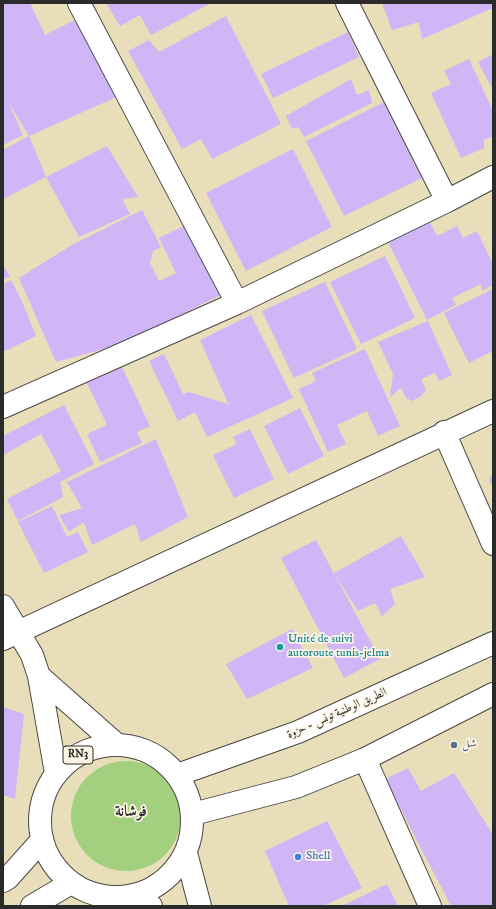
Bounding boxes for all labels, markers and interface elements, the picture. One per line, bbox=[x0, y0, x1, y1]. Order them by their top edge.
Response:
place label: Unité de suivi autoroute tunis-jelma bbox=[288, 633, 389, 661]
marker: Unité de suivi autoroute tunis-jelma bbox=[275, 642, 285, 652]
street label: الطريق الوطنية تونس - حزوة bbox=[285, 685, 389, 743]
place label: شل bbox=[462, 738, 477, 752]
marker: شل bbox=[449, 740, 459, 750]
road number: RN3 bbox=[63, 746, 93, 764]
district label: فوشانة bbox=[115, 803, 147, 823]
place label: Shell bbox=[306, 850, 331, 864]
marker: Shell bbox=[293, 852, 303, 862]

